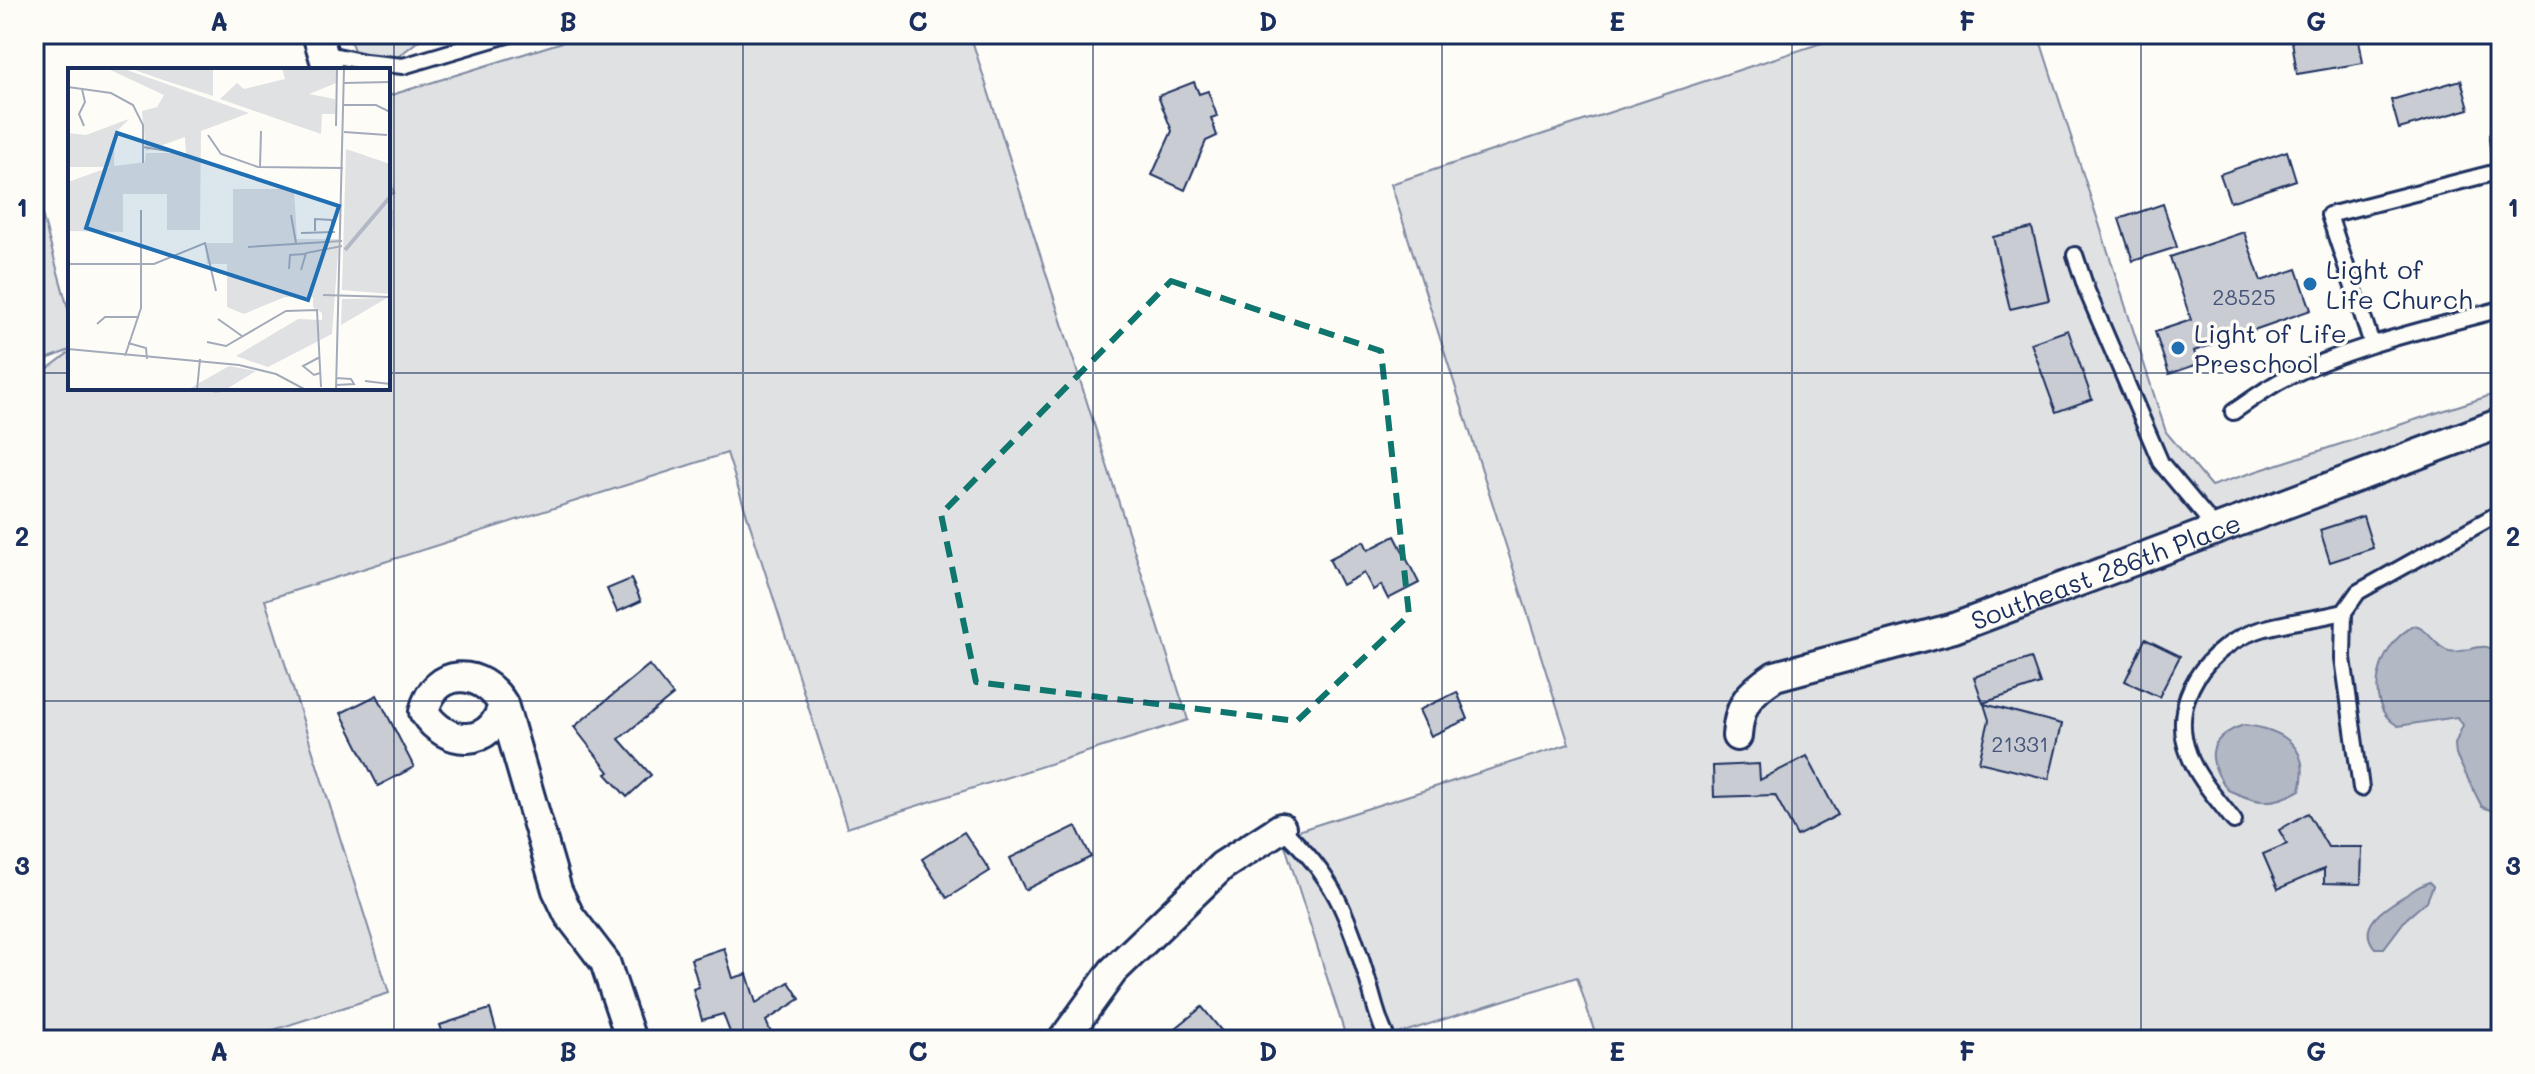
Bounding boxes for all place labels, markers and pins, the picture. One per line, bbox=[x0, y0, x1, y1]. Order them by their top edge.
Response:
place label: Light of Life Church bbox=[2326, 252, 2473, 316]
marker: Light of Life Church bbox=[2301, 275, 2319, 293]
place label: Light of Life Preschool bbox=[2194, 316, 2347, 380]
marker: Light of Life Preschool bbox=[2169, 339, 2187, 357]

